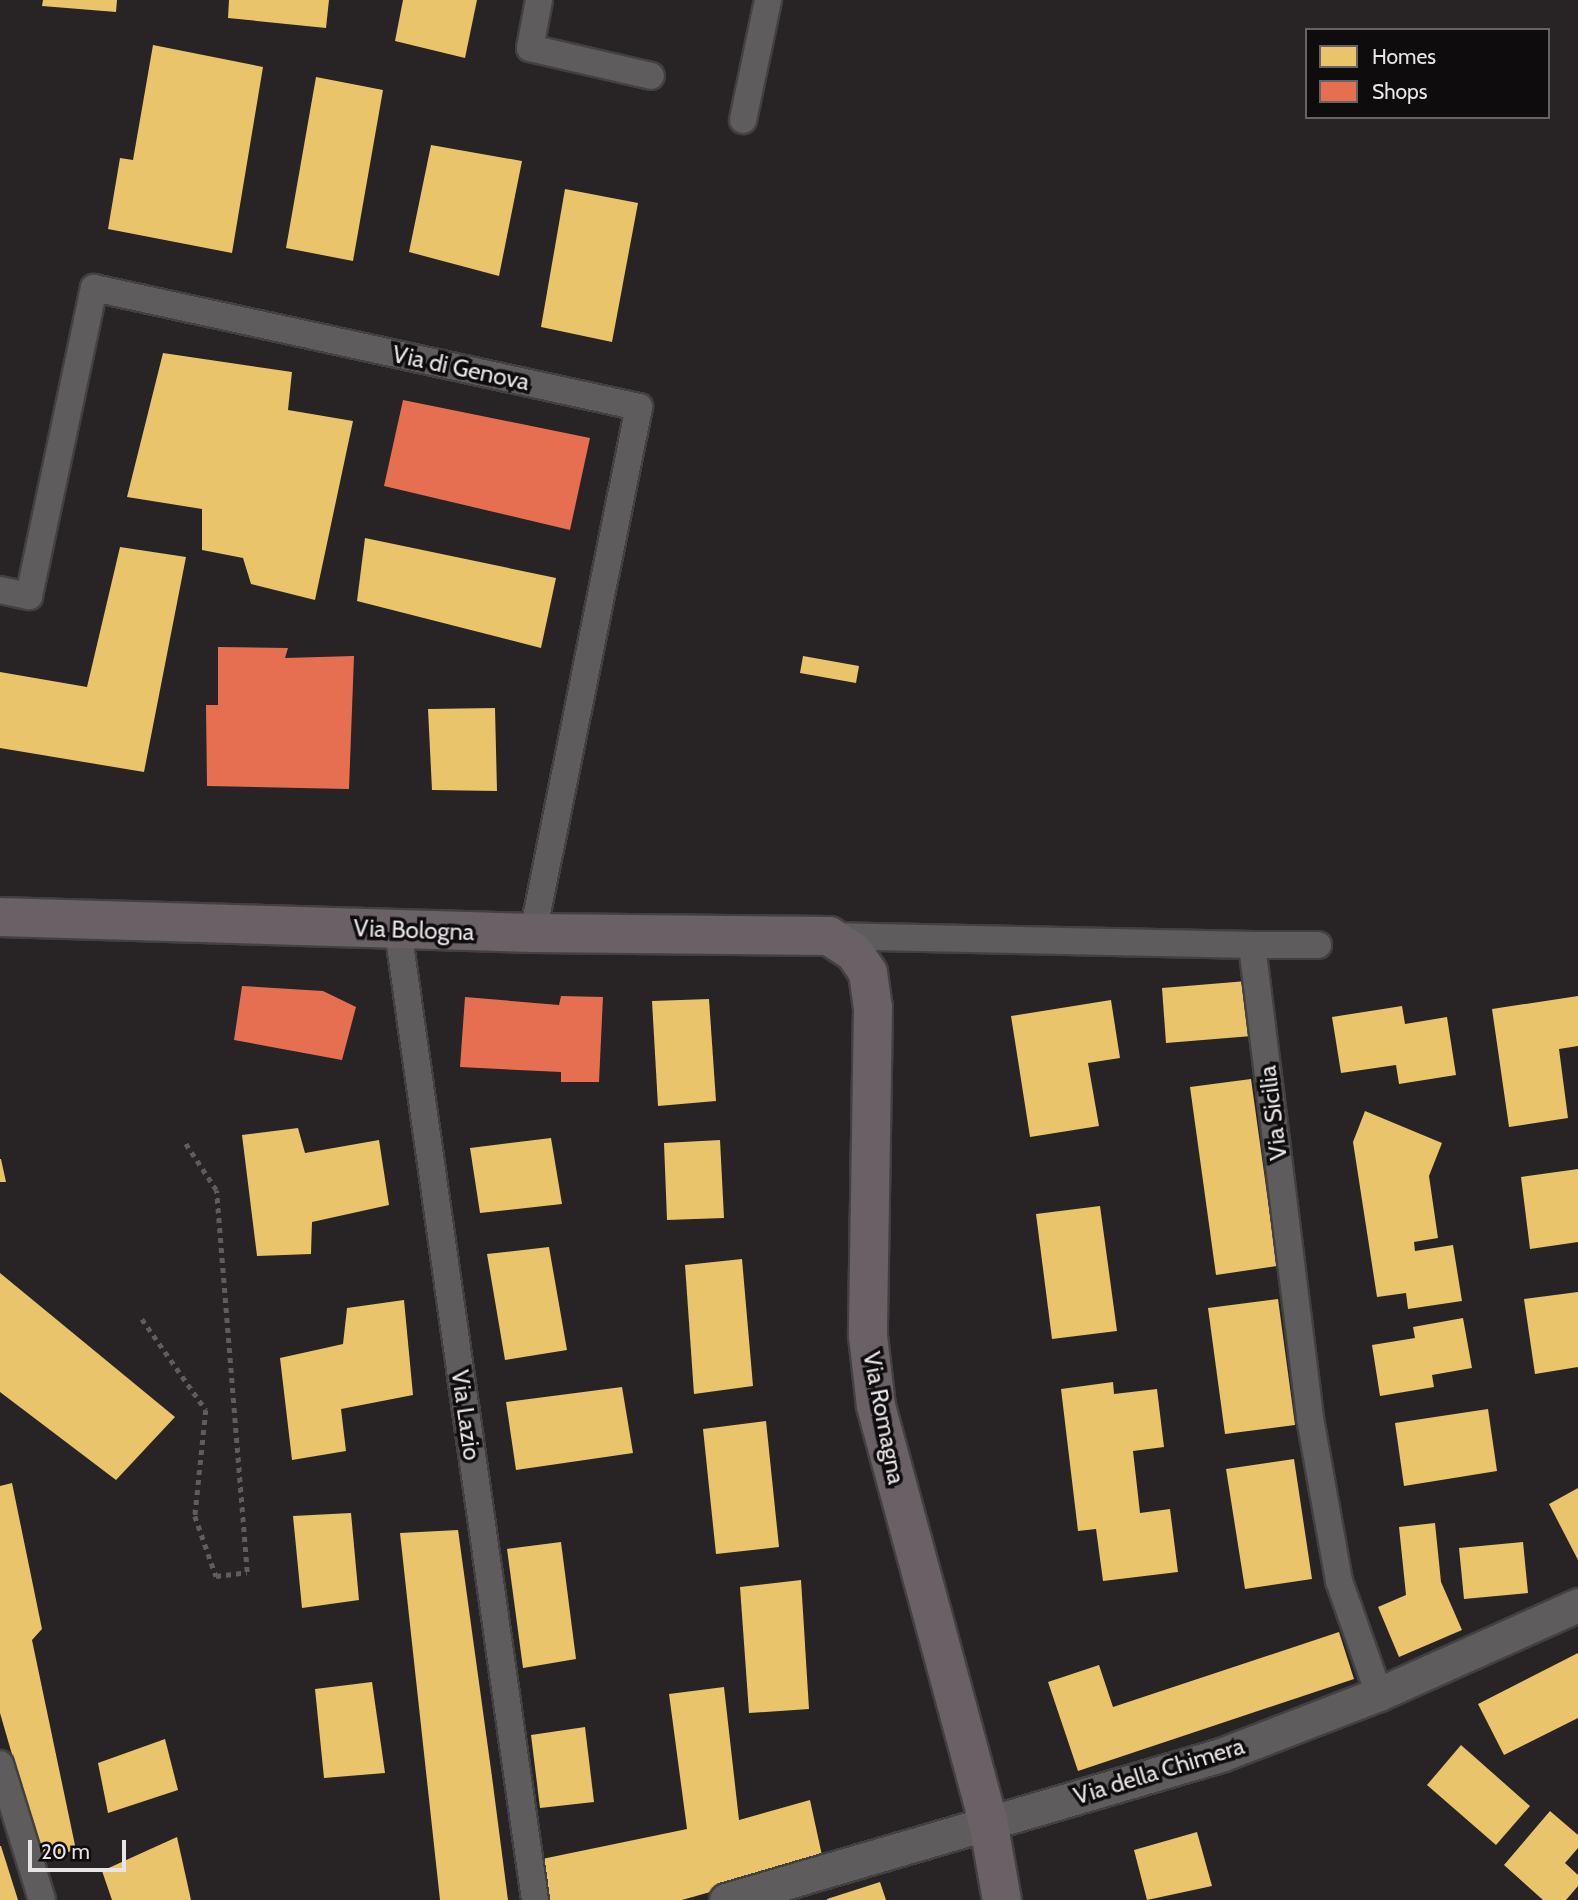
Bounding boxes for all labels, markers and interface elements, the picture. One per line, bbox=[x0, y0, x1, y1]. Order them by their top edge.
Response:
legend bbox=[1305, 28, 1550, 119]
text: Homes bbox=[1372, 44, 1436, 69]
text: Shops bbox=[1372, 79, 1427, 104]
street label: Via di Genova bbox=[390, 339, 532, 397]
street label: Via Bologna bbox=[353, 913, 475, 947]
street label: Via Sicilia bbox=[1253, 1064, 1293, 1162]
street label: Via Romagna bbox=[857, 1349, 911, 1487]
street label: Via Lazio bbox=[445, 1368, 487, 1462]
street label: Via della Chimera bbox=[1070, 1731, 1248, 1811]
scale bar bbox=[32, 1826, 130, 1870]
text: 20 m bbox=[41, 1839, 90, 1864]

